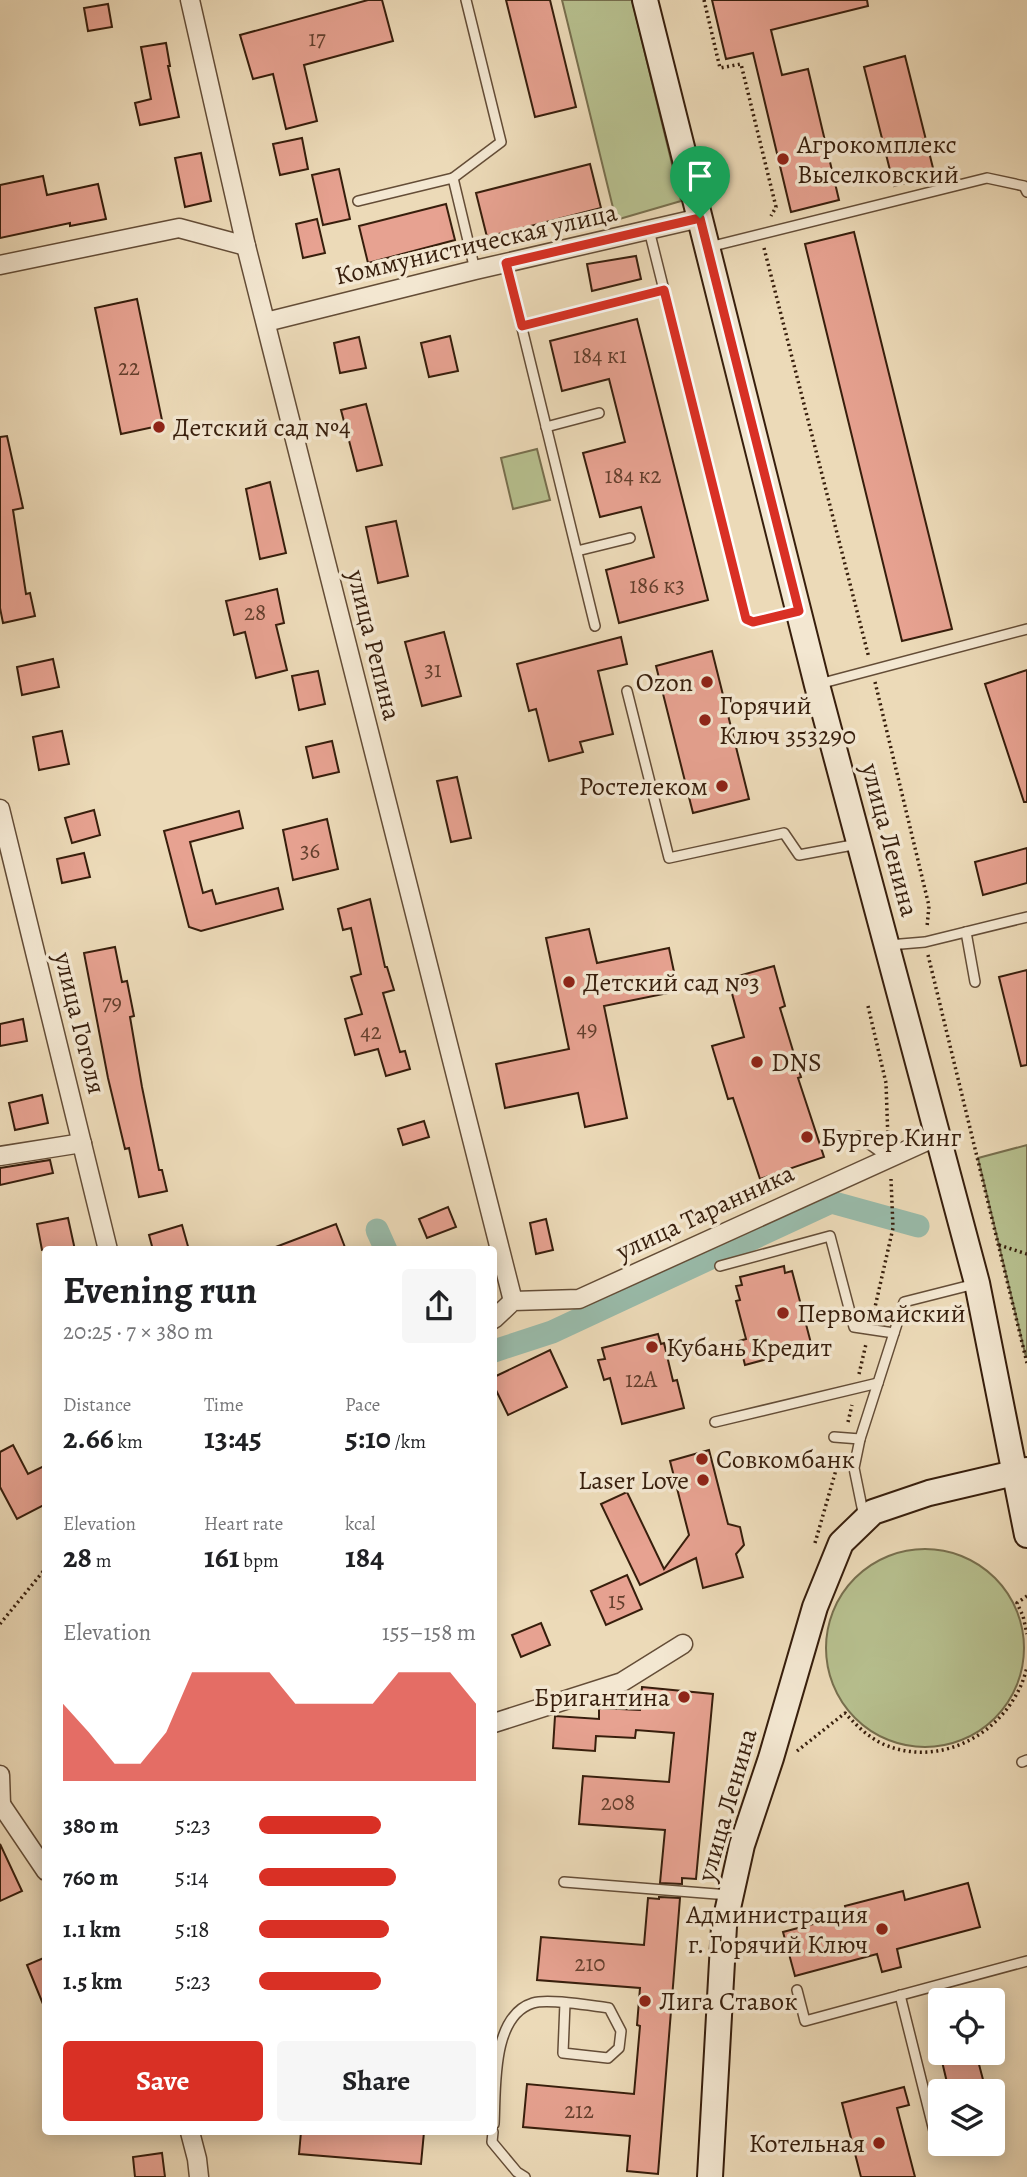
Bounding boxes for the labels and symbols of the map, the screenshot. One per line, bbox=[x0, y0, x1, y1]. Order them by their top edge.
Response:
house number: 17 bbox=[308, 23, 326, 54]
place label: Агрокомплекс Выселковский bbox=[796, 127, 959, 192]
pin bbox=[670, 146, 730, 218]
marker: Агрокомплекс Выселковский bbox=[775, 151, 791, 167]
street label: Коммунистическая улица bbox=[331, 194, 621, 294]
house number: 184 к1 bbox=[573, 340, 627, 371]
house number: 22 bbox=[118, 352, 140, 383]
place label: Детский сад №4 bbox=[173, 410, 351, 445]
marker: Детский сад №4 bbox=[151, 419, 167, 435]
house number: 184 к2 bbox=[605, 460, 662, 491]
street label: улица Репина bbox=[338, 565, 410, 724]
house number: 186 к3 bbox=[629, 570, 685, 601]
house number: 28 bbox=[244, 597, 266, 628]
house number: 31 bbox=[424, 654, 442, 685]
place label: Ozon bbox=[636, 665, 693, 700]
marker: Ozon bbox=[699, 674, 715, 690]
place label: Горячий Ключ 353290 bbox=[719, 688, 856, 753]
marker: Горячий Ключ 353290 bbox=[697, 712, 713, 728]
street label: улица Ленина bbox=[852, 759, 927, 920]
place label: Ростелеком bbox=[579, 769, 708, 804]
marker: Ростелеком bbox=[714, 778, 730, 794]
house number: 36 bbox=[300, 835, 320, 866]
street label: улица Гоголя bbox=[45, 947, 115, 1098]
place label: Детский сад №3 bbox=[583, 965, 760, 1000]
marker: Детский сад №3 bbox=[561, 974, 577, 990]
house number: 79 bbox=[102, 987, 122, 1018]
house number: 49 bbox=[577, 1013, 597, 1044]
house number: 42 bbox=[360, 1016, 382, 1047]
place label: DNS bbox=[771, 1045, 822, 1080]
marker: DNS bbox=[749, 1054, 765, 1070]
place label: Бургер Кинг bbox=[821, 1120, 961, 1155]
marker: Бургер Кинг bbox=[799, 1129, 815, 1145]
street label: улица Таранника bbox=[609, 1155, 800, 1269]
place label: Первомайский bbox=[797, 1296, 966, 1331]
marker: Первомайский bbox=[775, 1305, 791, 1321]
place label: Кубань Кредит bbox=[666, 1330, 832, 1365]
marker: Кубань Кредит bbox=[644, 1339, 660, 1355]
house number: 12А bbox=[625, 1364, 658, 1395]
place label: Совкомбанк bbox=[716, 1442, 855, 1477]
marker: Совкомбанк bbox=[694, 1451, 710, 1467]
place label: Laser Love bbox=[578, 1463, 689, 1498]
marker: Laser Love bbox=[695, 1472, 711, 1488]
house number: 15 bbox=[608, 1585, 626, 1616]
place label: Бригантина bbox=[534, 1680, 670, 1715]
marker: Бригантина bbox=[676, 1689, 692, 1705]
street label: улица Ленина bbox=[688, 1725, 766, 1886]
house number: 208 bbox=[601, 1787, 635, 1818]
place label: Администрация г. Горячий Ключ bbox=[685, 1897, 868, 1962]
marker: Администрация г. Горячий Ключ bbox=[874, 1921, 890, 1937]
house number: 210 bbox=[574, 1948, 606, 1979]
place label: Лига Ставок bbox=[659, 1984, 798, 2019]
marker: Лига Ставок bbox=[637, 1993, 653, 2009]
house number: 212 bbox=[564, 2095, 594, 2126]
place label: Котельная bbox=[749, 2126, 865, 2161]
marker: Котельная bbox=[871, 2135, 887, 2151]

